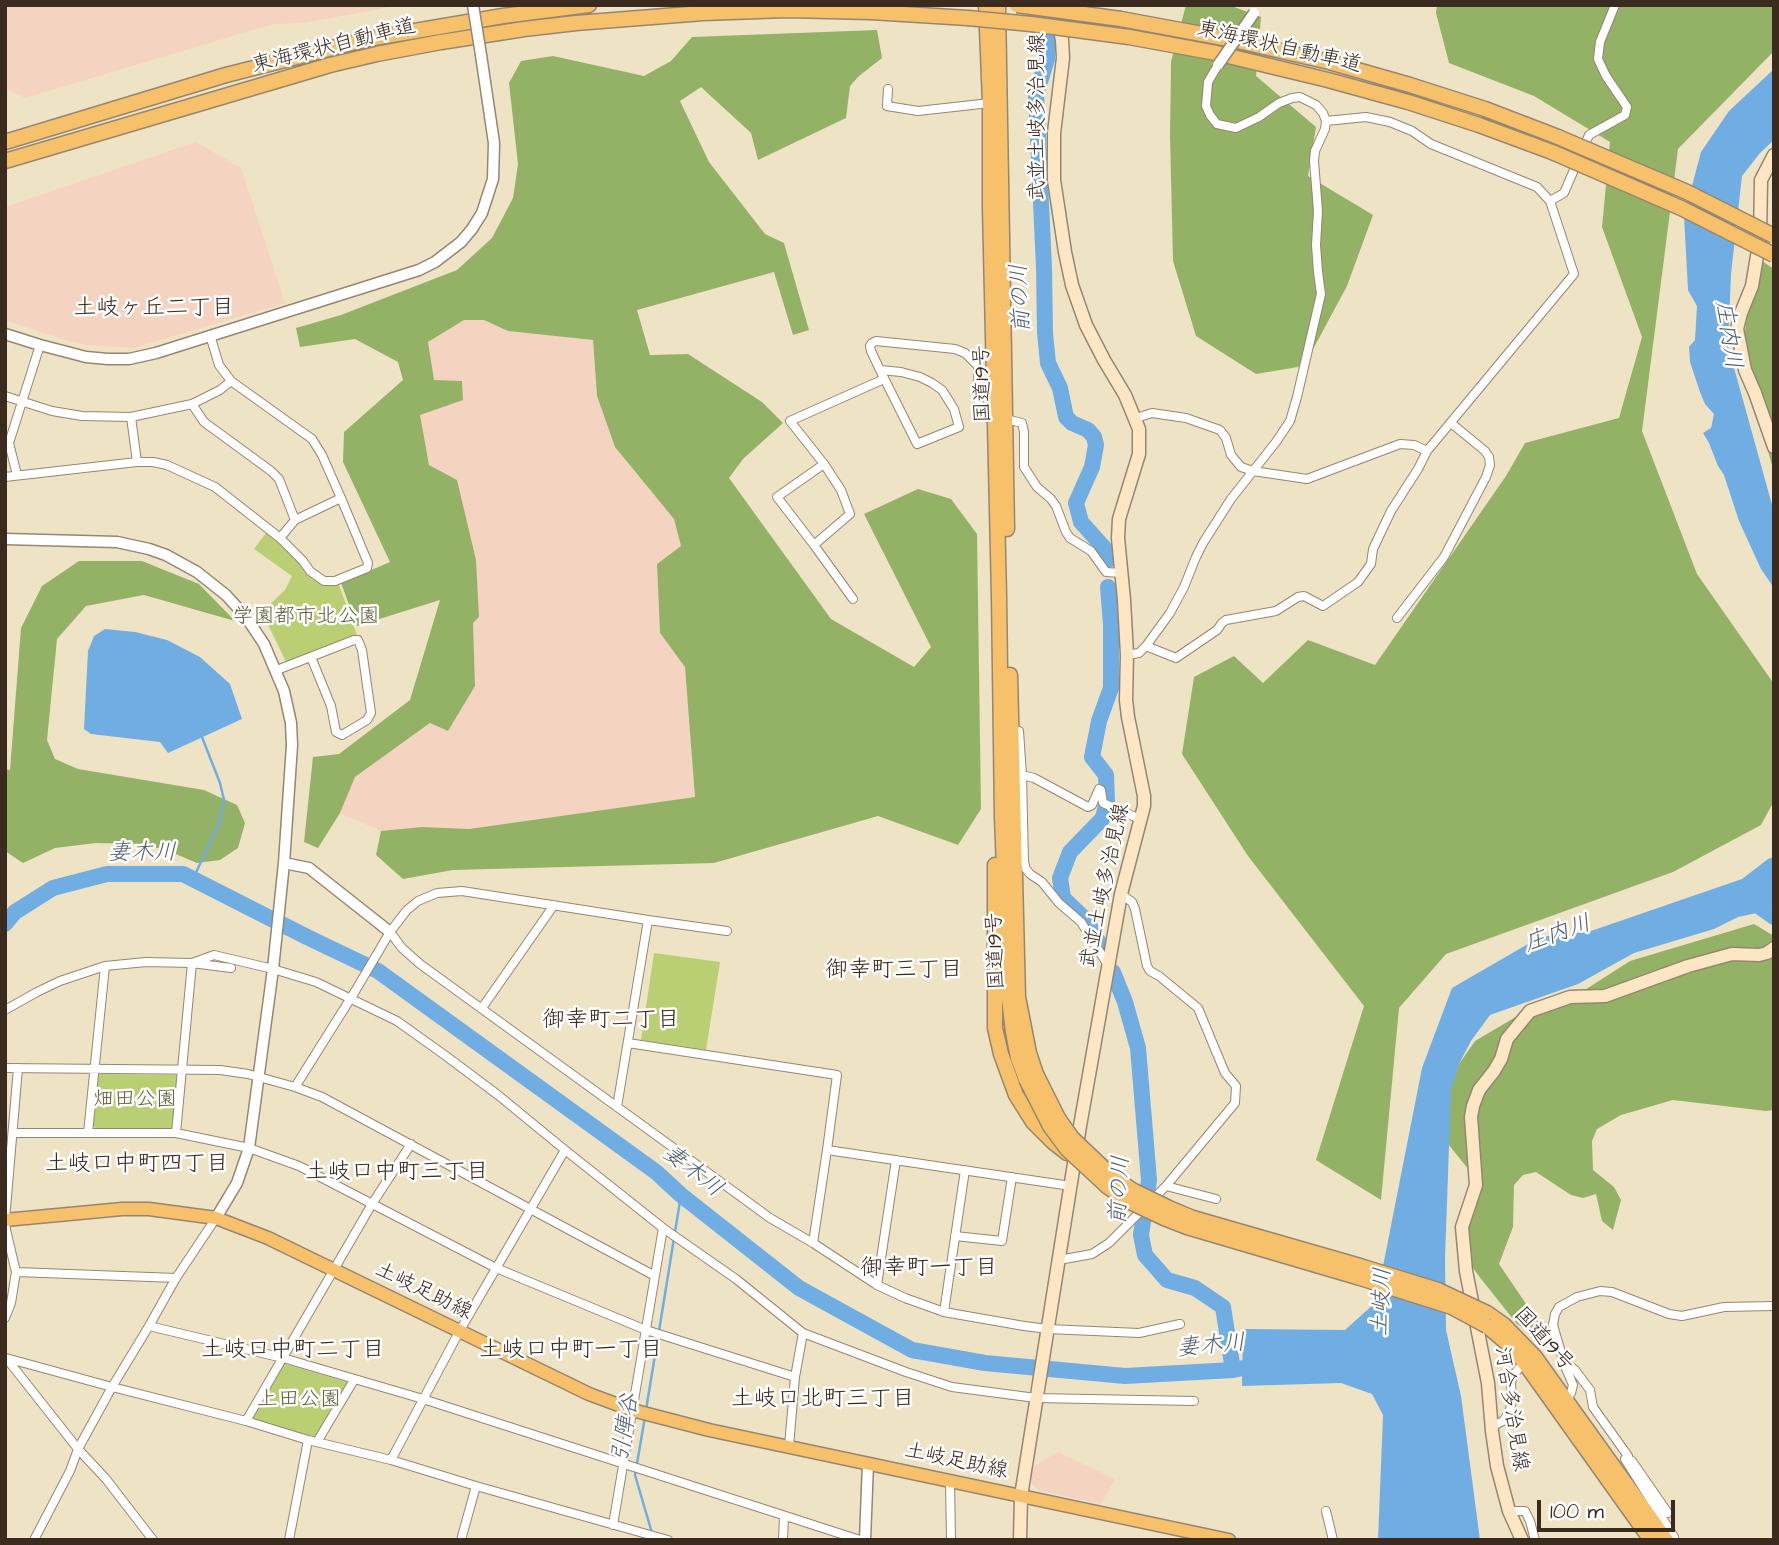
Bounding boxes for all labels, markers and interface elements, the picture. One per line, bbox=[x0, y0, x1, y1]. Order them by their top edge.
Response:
street label: 東海環状自動車道 bbox=[249, 14, 419, 80]
street label: 東海環状自動車道 bbox=[1194, 17, 1364, 79]
street label: 武並土岐多治見線 bbox=[1026, 33, 1052, 201]
water label: 前の川 bbox=[1006, 263, 1038, 333]
district label: 土岐ヶ丘二丁目 bbox=[74, 295, 234, 323]
water label: 庄内川 bbox=[1708, 299, 1746, 371]
street label: 国道19号 bbox=[971, 345, 997, 423]
park label: 学園都市北公園 bbox=[233, 605, 379, 631]
street label: 武並土岐多治見線 bbox=[1076, 801, 1136, 971]
water label: 妻木川 bbox=[108, 840, 176, 868]
water label: 庄内川 bbox=[1521, 911, 1595, 959]
street label: 国道19号 bbox=[983, 912, 1011, 990]
district label: 御幸町三丁目 bbox=[825, 957, 963, 985]
district label: 御幸町二丁目 bbox=[542, 1007, 680, 1035]
park label: 畑田公園 bbox=[93, 1088, 177, 1114]
water label: 妻木川 bbox=[656, 1140, 728, 1204]
district label: 土岐口中町四丁目 bbox=[45, 1151, 229, 1179]
water label: 前の川 bbox=[1105, 1155, 1137, 1225]
district label: 土岐口中町三丁目 bbox=[305, 1159, 489, 1187]
district label: 御幸町一丁目 bbox=[860, 1255, 998, 1283]
street label: 土岐足助線 bbox=[370, 1258, 476, 1326]
water label: 土岐川 bbox=[1367, 1267, 1399, 1337]
street label: 国道19号 bbox=[1508, 1303, 1578, 1377]
water label: 妻木川 bbox=[1175, 1330, 1247, 1364]
district label: 土岐口中町二丁目 bbox=[201, 1337, 385, 1365]
district label: 土岐口中町一丁目 bbox=[479, 1337, 663, 1365]
street label: 河合多治見線 bbox=[1488, 1345, 1532, 1473]
district label: 土岐口北町三丁目 bbox=[731, 1386, 915, 1414]
park label: 上田公園 bbox=[257, 1388, 341, 1414]
water label: 引陣谷 bbox=[608, 1392, 646, 1464]
street label: 土岐足助線 bbox=[902, 1439, 1010, 1485]
scale bar bbox=[1541, 1486, 1679, 1530]
text: 100 m bbox=[1550, 1497, 1604, 1526]

